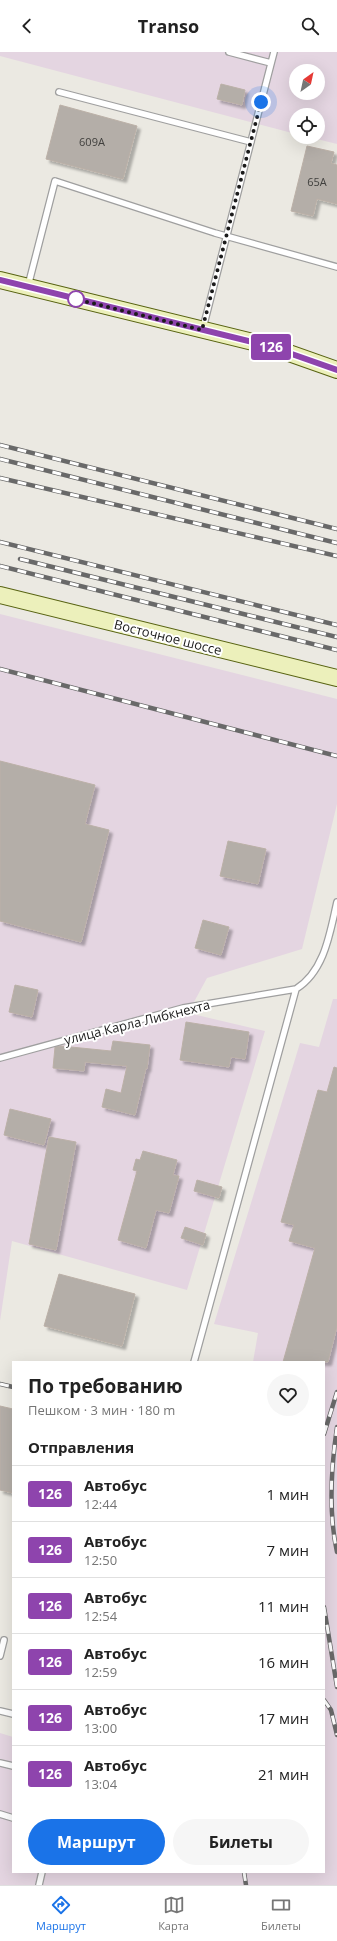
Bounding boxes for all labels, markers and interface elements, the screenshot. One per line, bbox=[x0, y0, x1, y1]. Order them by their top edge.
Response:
text: Transo bbox=[138, 14, 199, 38]
icon: back bbox=[16, 15, 38, 37]
icon: search bbox=[299, 15, 321, 37]
north arrow bbox=[289, 64, 325, 100]
map controls bbox=[289, 64, 325, 144]
your location bbox=[251, 92, 271, 112]
button: locate bbox=[289, 108, 325, 144]
house number: 609А bbox=[79, 134, 105, 149]
house number: 65А bbox=[307, 174, 327, 189]
unlabelled marker bbox=[67, 290, 85, 308]
line badge: 126 bbox=[248, 334, 294, 360]
text: 126 bbox=[259, 337, 283, 356]
street label: Восточное шоссе bbox=[112, 615, 224, 659]
street label: улица Карла Либкнехта bbox=[62, 995, 212, 1049]
text: По требованию bbox=[28, 1373, 183, 1399]
button: heart bbox=[267, 1374, 309, 1416]
text: Пешком · 3 мин · 180 m bbox=[28, 1401, 175, 1419]
text: Отправления bbox=[28, 1437, 134, 1457]
text: Автобус bbox=[84, 1475, 147, 1495]
text: 126 bbox=[38, 1484, 62, 1503]
text: 1 мин bbox=[266, 1484, 309, 1504]
text: 12:44 bbox=[84, 1495, 117, 1513]
text: Автобус bbox=[84, 1531, 147, 1551]
text: 126 bbox=[38, 1540, 62, 1559]
text: 7 мин bbox=[266, 1540, 309, 1560]
text: 12:50 bbox=[84, 1551, 117, 1569]
text: Автобус bbox=[84, 1587, 147, 1607]
text: 126 bbox=[38, 1596, 62, 1615]
text: 11 мин bbox=[258, 1596, 309, 1616]
text: 12:54 bbox=[84, 1607, 117, 1625]
text: Автобус bbox=[84, 1643, 147, 1663]
text: 126 bbox=[38, 1652, 62, 1671]
text: 16 мин bbox=[258, 1652, 309, 1672]
text: 12:59 bbox=[84, 1663, 117, 1681]
text: Автобус bbox=[84, 1699, 147, 1719]
text: 126 bbox=[38, 1708, 62, 1727]
text: 17 мин bbox=[258, 1708, 309, 1728]
text: 13:00 bbox=[84, 1719, 117, 1737]
text: Автобус bbox=[84, 1755, 147, 1775]
text: 126 bbox=[38, 1764, 62, 1783]
text: 21 мин bbox=[258, 1764, 309, 1784]
text: 13:04 bbox=[84, 1775, 117, 1793]
button: Маршрут bbox=[28, 1819, 165, 1865]
button: Билеты bbox=[173, 1819, 309, 1865]
tab: Маршрут bbox=[36, 1894, 86, 1933]
tab: Карта bbox=[158, 1894, 189, 1933]
tab: Билеты bbox=[261, 1894, 301, 1933]

